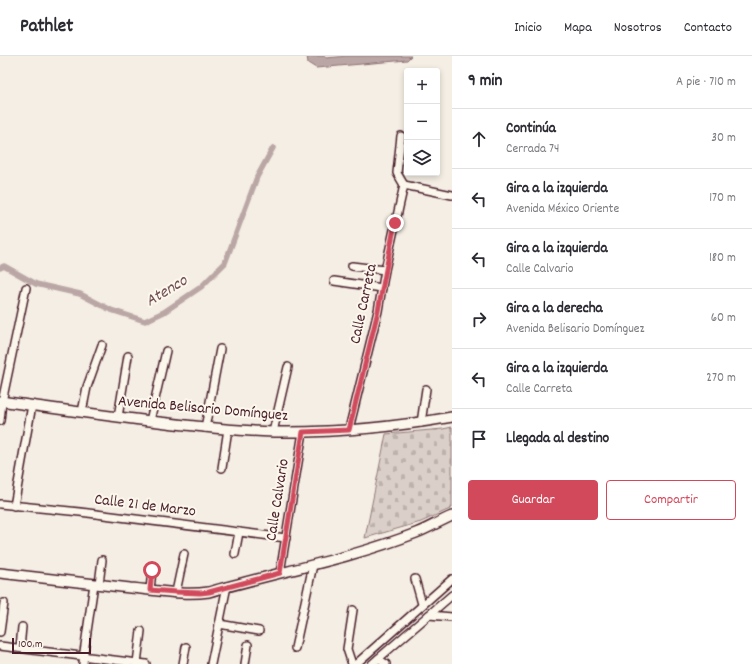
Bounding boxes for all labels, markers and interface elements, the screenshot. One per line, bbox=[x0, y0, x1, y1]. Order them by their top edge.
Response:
text: Pathlet bbox=[20, 14, 73, 41]
text: Inicio bbox=[514, 18, 542, 38]
text: Mapa bbox=[564, 18, 592, 38]
text: Nosotros bbox=[614, 18, 662, 38]
text: Contacto bbox=[684, 18, 732, 38]
map controls bbox=[404, 68, 440, 176]
button: + bbox=[404, 68, 440, 104]
text: 9 min bbox=[468, 70, 502, 94]
text: A pie · 710 m bbox=[676, 73, 736, 92]
button: − bbox=[404, 104, 440, 140]
text: Continúa bbox=[506, 118, 556, 140]
icon: ahead bbox=[468, 128, 490, 150]
text: 30 m bbox=[711, 129, 736, 148]
button: layers bbox=[404, 140, 440, 176]
text: Cerrada 74 bbox=[506, 140, 559, 159]
text: Gira a la izquierda bbox=[506, 178, 607, 200]
icon: left bbox=[468, 188, 490, 210]
text: 170 m bbox=[709, 189, 736, 208]
text: Avenida México Oriente bbox=[506, 200, 619, 219]
route end bbox=[386, 214, 404, 232]
text: Gira a la izquierda bbox=[506, 238, 607, 260]
icon: left bbox=[468, 248, 490, 270]
text: 180 m bbox=[709, 249, 736, 268]
text: Calle Calvario bbox=[506, 260, 574, 279]
street label: Calle Carreta bbox=[344, 261, 384, 346]
water label: Atenco bbox=[141, 269, 194, 314]
text: Gira a la derecha bbox=[506, 298, 603, 320]
icon: right bbox=[468, 308, 490, 330]
text: 60 m bbox=[711, 309, 736, 328]
text: Avenida Belisario Domínguez bbox=[506, 320, 644, 339]
text: Gira a la izquierda bbox=[506, 358, 607, 380]
icon: left bbox=[468, 368, 490, 390]
text: 270 m bbox=[706, 369, 736, 388]
text: Calle Carreta bbox=[506, 380, 572, 399]
street label: Avenida Belisario Domínguez bbox=[117, 390, 289, 428]
icon: arrive bbox=[468, 428, 490, 450]
text: Llegada al destino bbox=[506, 428, 609, 450]
street label: Calle Calvario bbox=[260, 457, 296, 543]
button: Guardar bbox=[468, 480, 598, 520]
button: Compartir bbox=[606, 480, 736, 520]
street label: Calle 21 de Marzo bbox=[93, 488, 197, 524]
route start bbox=[143, 561, 161, 579]
scale bar bbox=[12, 636, 91, 655]
text: 100 m bbox=[18, 637, 42, 653]

